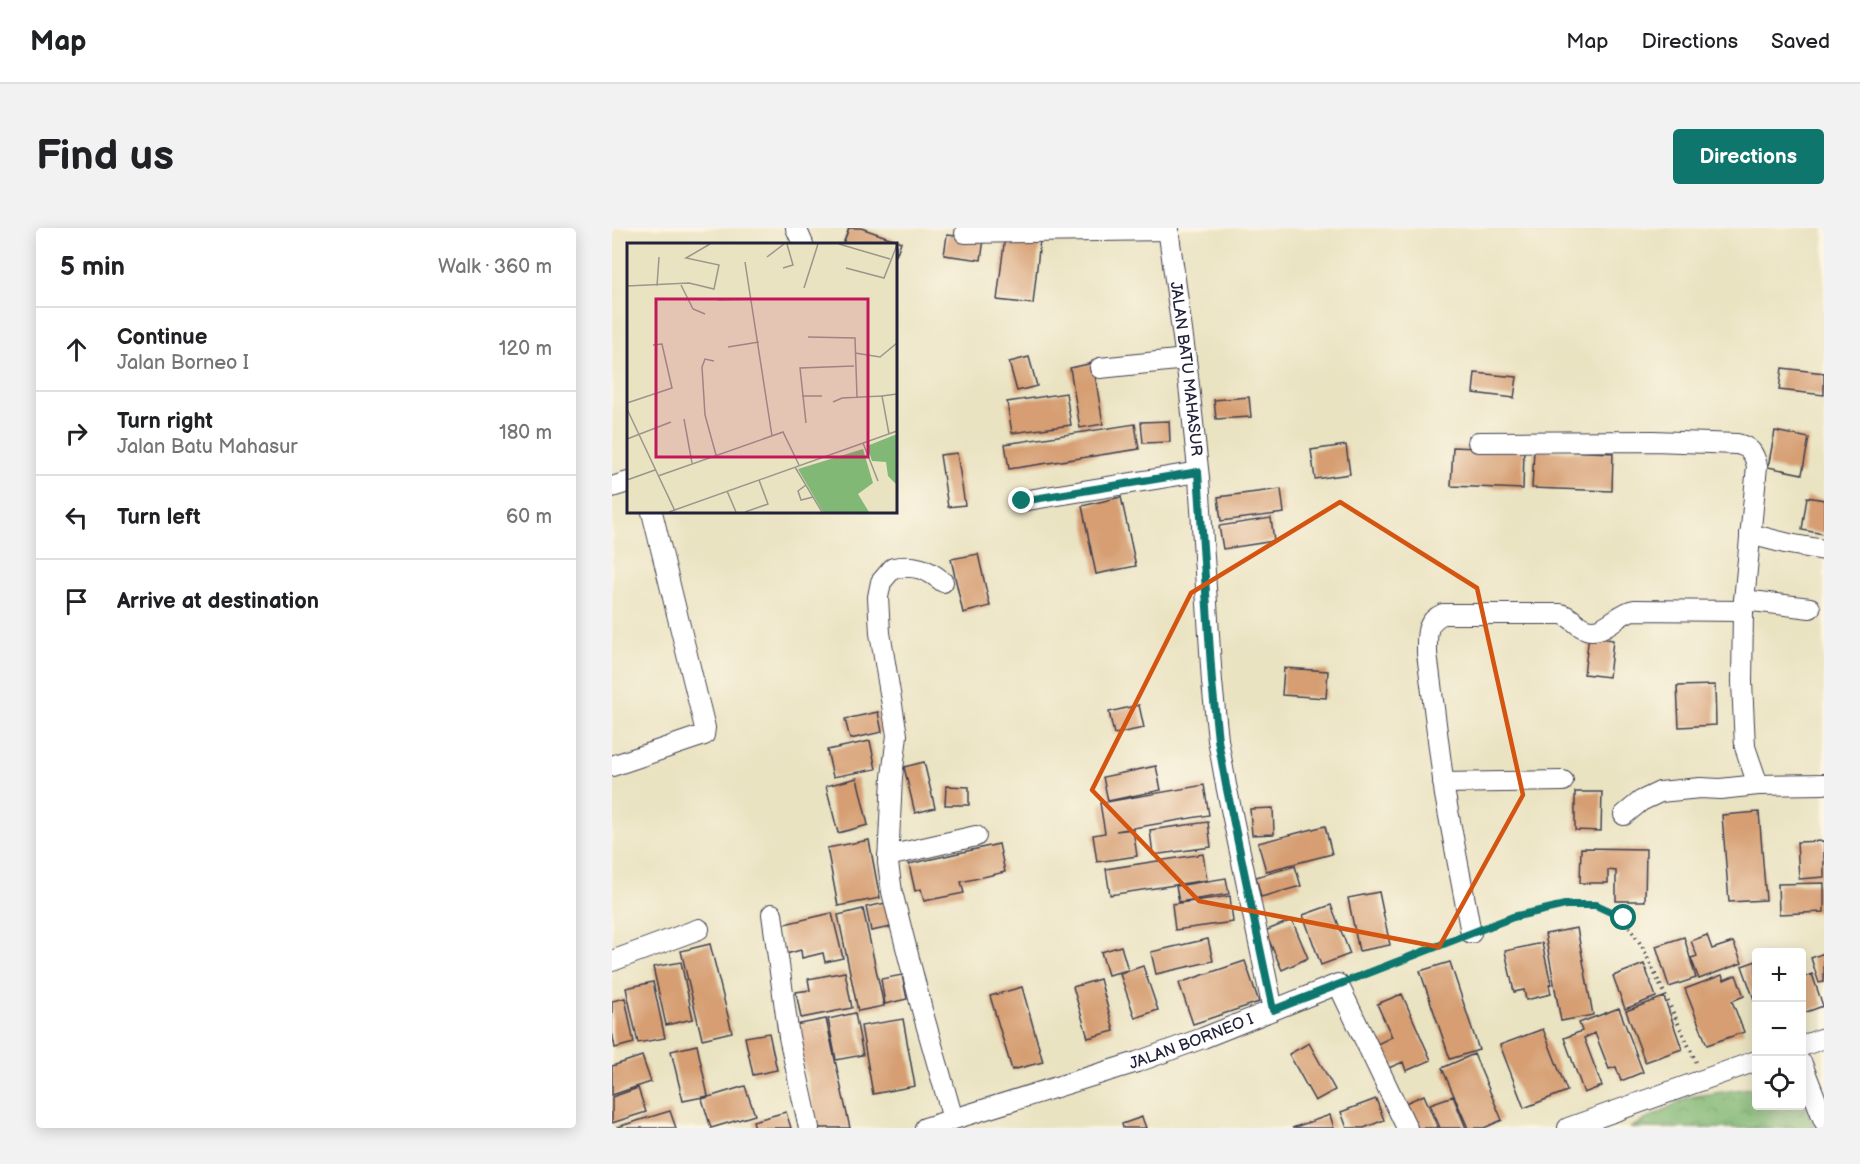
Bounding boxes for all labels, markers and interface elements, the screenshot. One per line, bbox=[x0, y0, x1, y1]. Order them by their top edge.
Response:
text: Map bbox=[30, 25, 86, 58]
text: Map bbox=[1566, 29, 1609, 54]
text: Directions bbox=[1642, 29, 1738, 54]
text: Saved bbox=[1771, 29, 1830, 54]
button: Directions bbox=[1673, 129, 1824, 184]
text: Find us bbox=[36, 131, 174, 182]
inset map bbox=[627, 243, 897, 513]
text: 5 min bbox=[60, 252, 125, 283]
text: Walk · 360 m bbox=[438, 255, 552, 279]
street label: JALAN BATU MAHASUR bbox=[1166, 280, 1206, 457]
text: Continue bbox=[117, 324, 207, 351]
icon: ahead bbox=[60, 333, 93, 366]
text: 120 m bbox=[499, 337, 552, 361]
text: Jalan Borneo I bbox=[117, 351, 249, 375]
text: Turn right bbox=[117, 408, 213, 435]
icon: right bbox=[60, 417, 93, 450]
text: 180 m bbox=[499, 421, 552, 445]
text: Jalan Batu Mahasur bbox=[117, 435, 298, 459]
route end bbox=[1008, 487, 1034, 513]
icon: left bbox=[60, 501, 93, 534]
text: Turn left bbox=[117, 504, 201, 531]
text: 60 m bbox=[506, 505, 552, 529]
icon: arrive bbox=[60, 585, 93, 618]
text: Arrive at destination bbox=[117, 588, 319, 615]
route start bbox=[1610, 904, 1636, 930]
map controls bbox=[1752, 948, 1806, 1110]
button: + bbox=[1752, 948, 1806, 1002]
button: − bbox=[1752, 1002, 1806, 1056]
street label: JALAN BORNEO I bbox=[1127, 1009, 1256, 1073]
button: locate bbox=[1752, 1056, 1806, 1110]

